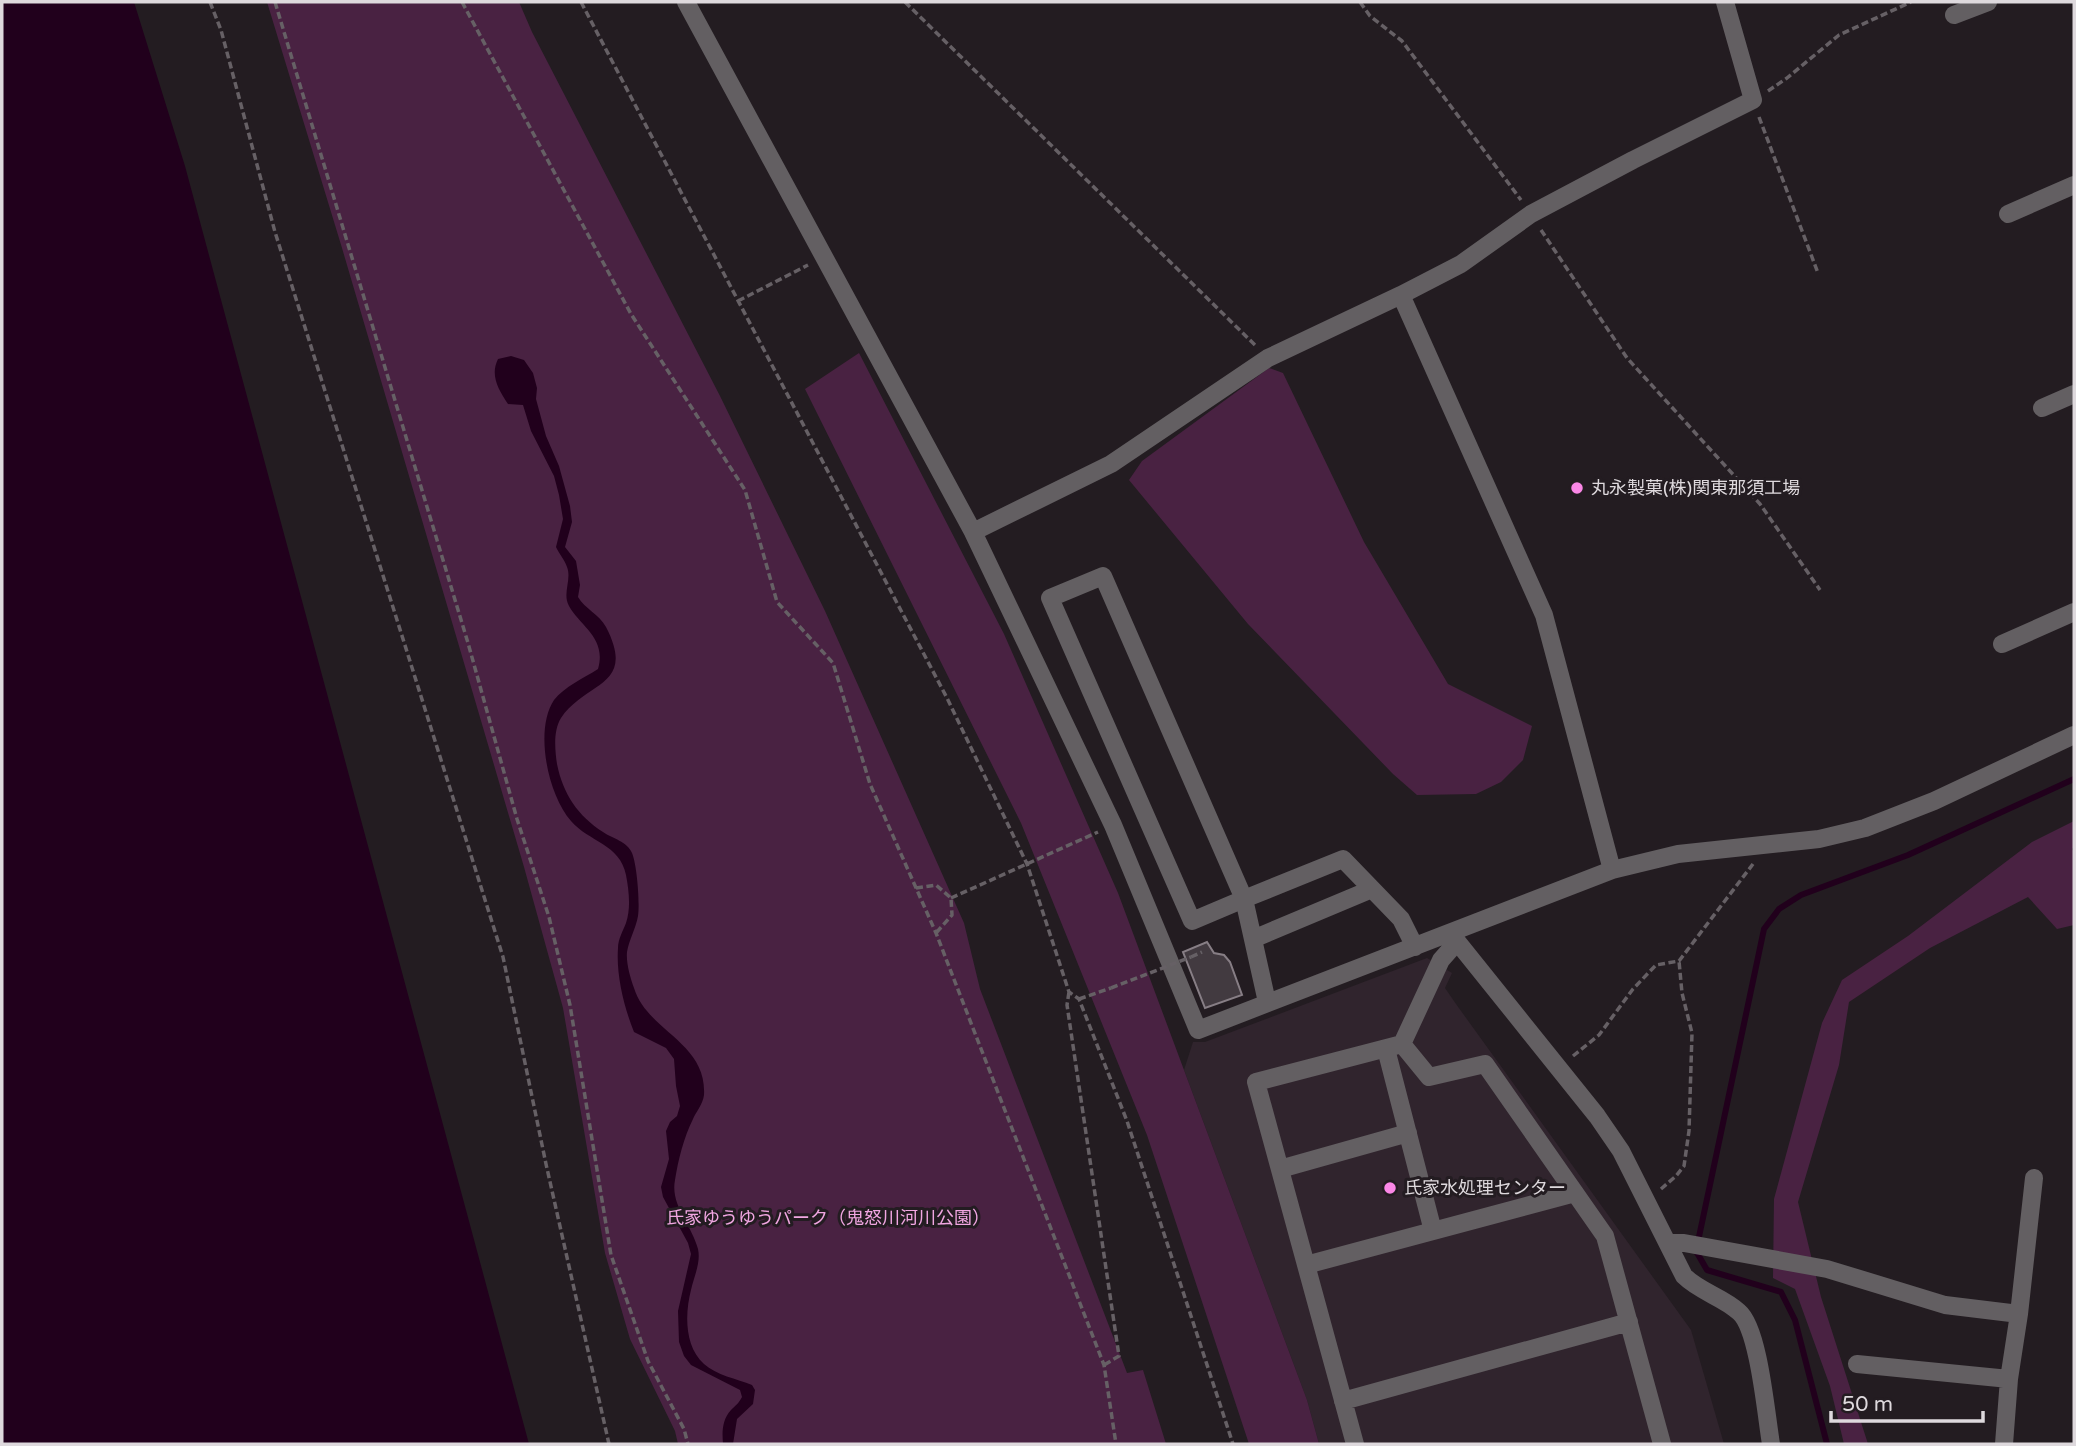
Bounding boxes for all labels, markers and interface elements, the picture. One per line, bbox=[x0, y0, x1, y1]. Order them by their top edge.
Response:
place label: 丸永製菓(株)関東那須工場 bbox=[1591, 477, 1800, 499]
marker: 丸永製菓(株)関東那須工場 bbox=[1569, 480, 1585, 496]
place label: 氏家水処理センター bbox=[1404, 1177, 1566, 1199]
marker: 氏家水処理センター bbox=[1382, 1180, 1398, 1196]
park label: 氏家ゆうゆうパーク（鬼怒川河川公園） bbox=[666, 1207, 990, 1229]
scale bar bbox=[1831, 1380, 1983, 1424]
text: 50 m bbox=[1842, 1392, 1893, 1417]

